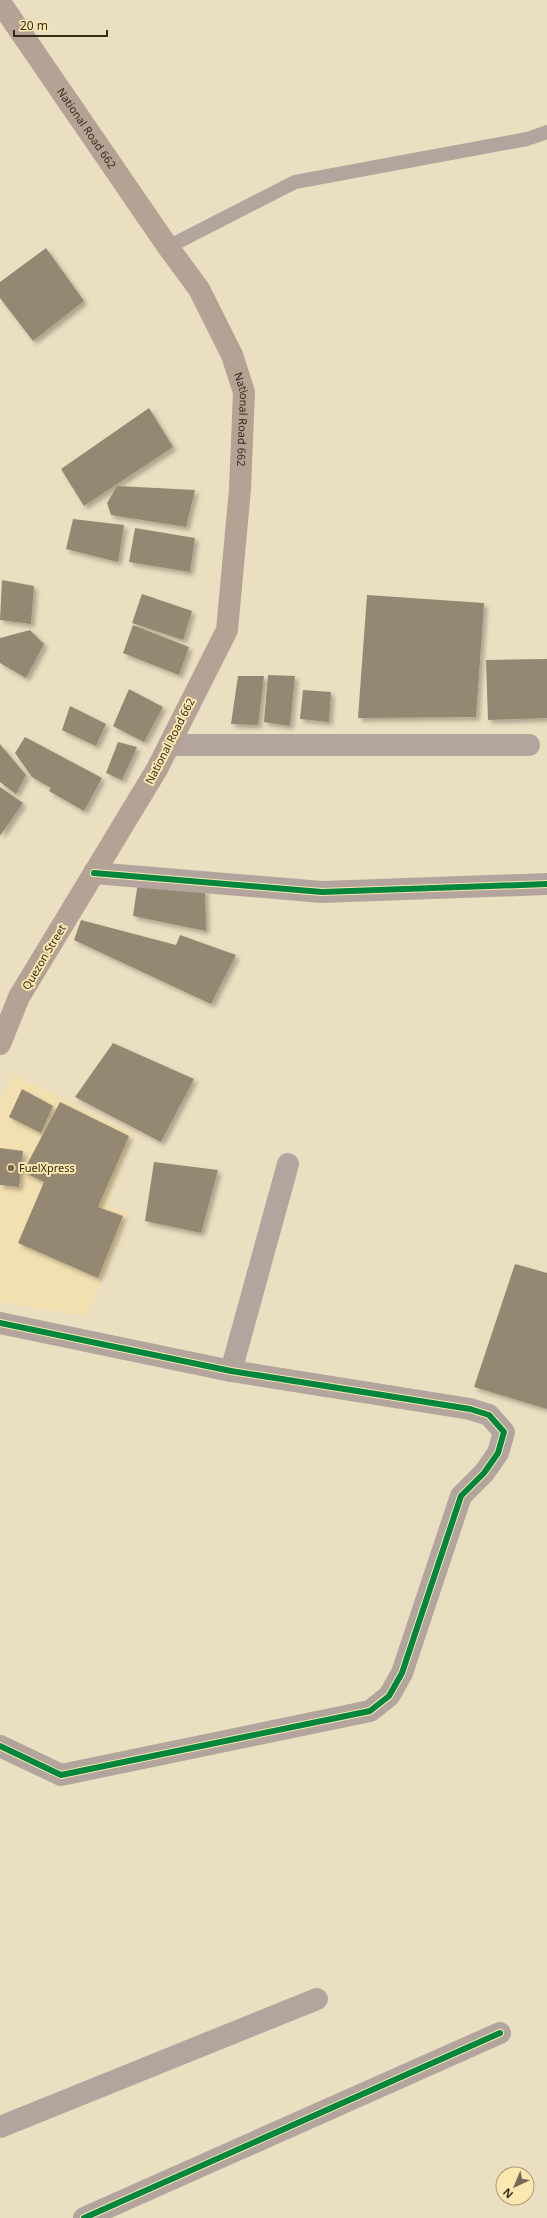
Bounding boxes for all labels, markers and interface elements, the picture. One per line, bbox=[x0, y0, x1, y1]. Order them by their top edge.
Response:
scale bar bbox=[14, 12, 107, 38]
text: 20 m bbox=[20, 17, 48, 34]
street label: National Road 662 bbox=[54, 85, 120, 171]
street label: National Road 662 bbox=[231, 370, 252, 467]
street label: National Road 662 bbox=[141, 695, 198, 786]
street label: Quezon Street bbox=[18, 921, 69, 992]
place label: FuelXpress bbox=[19, 1160, 75, 1175]
marker: FuelXpress bbox=[6, 1163, 16, 1173]
north arrow bbox=[495, 2166, 535, 2206]
text: N bbox=[499, 2185, 516, 2202]

